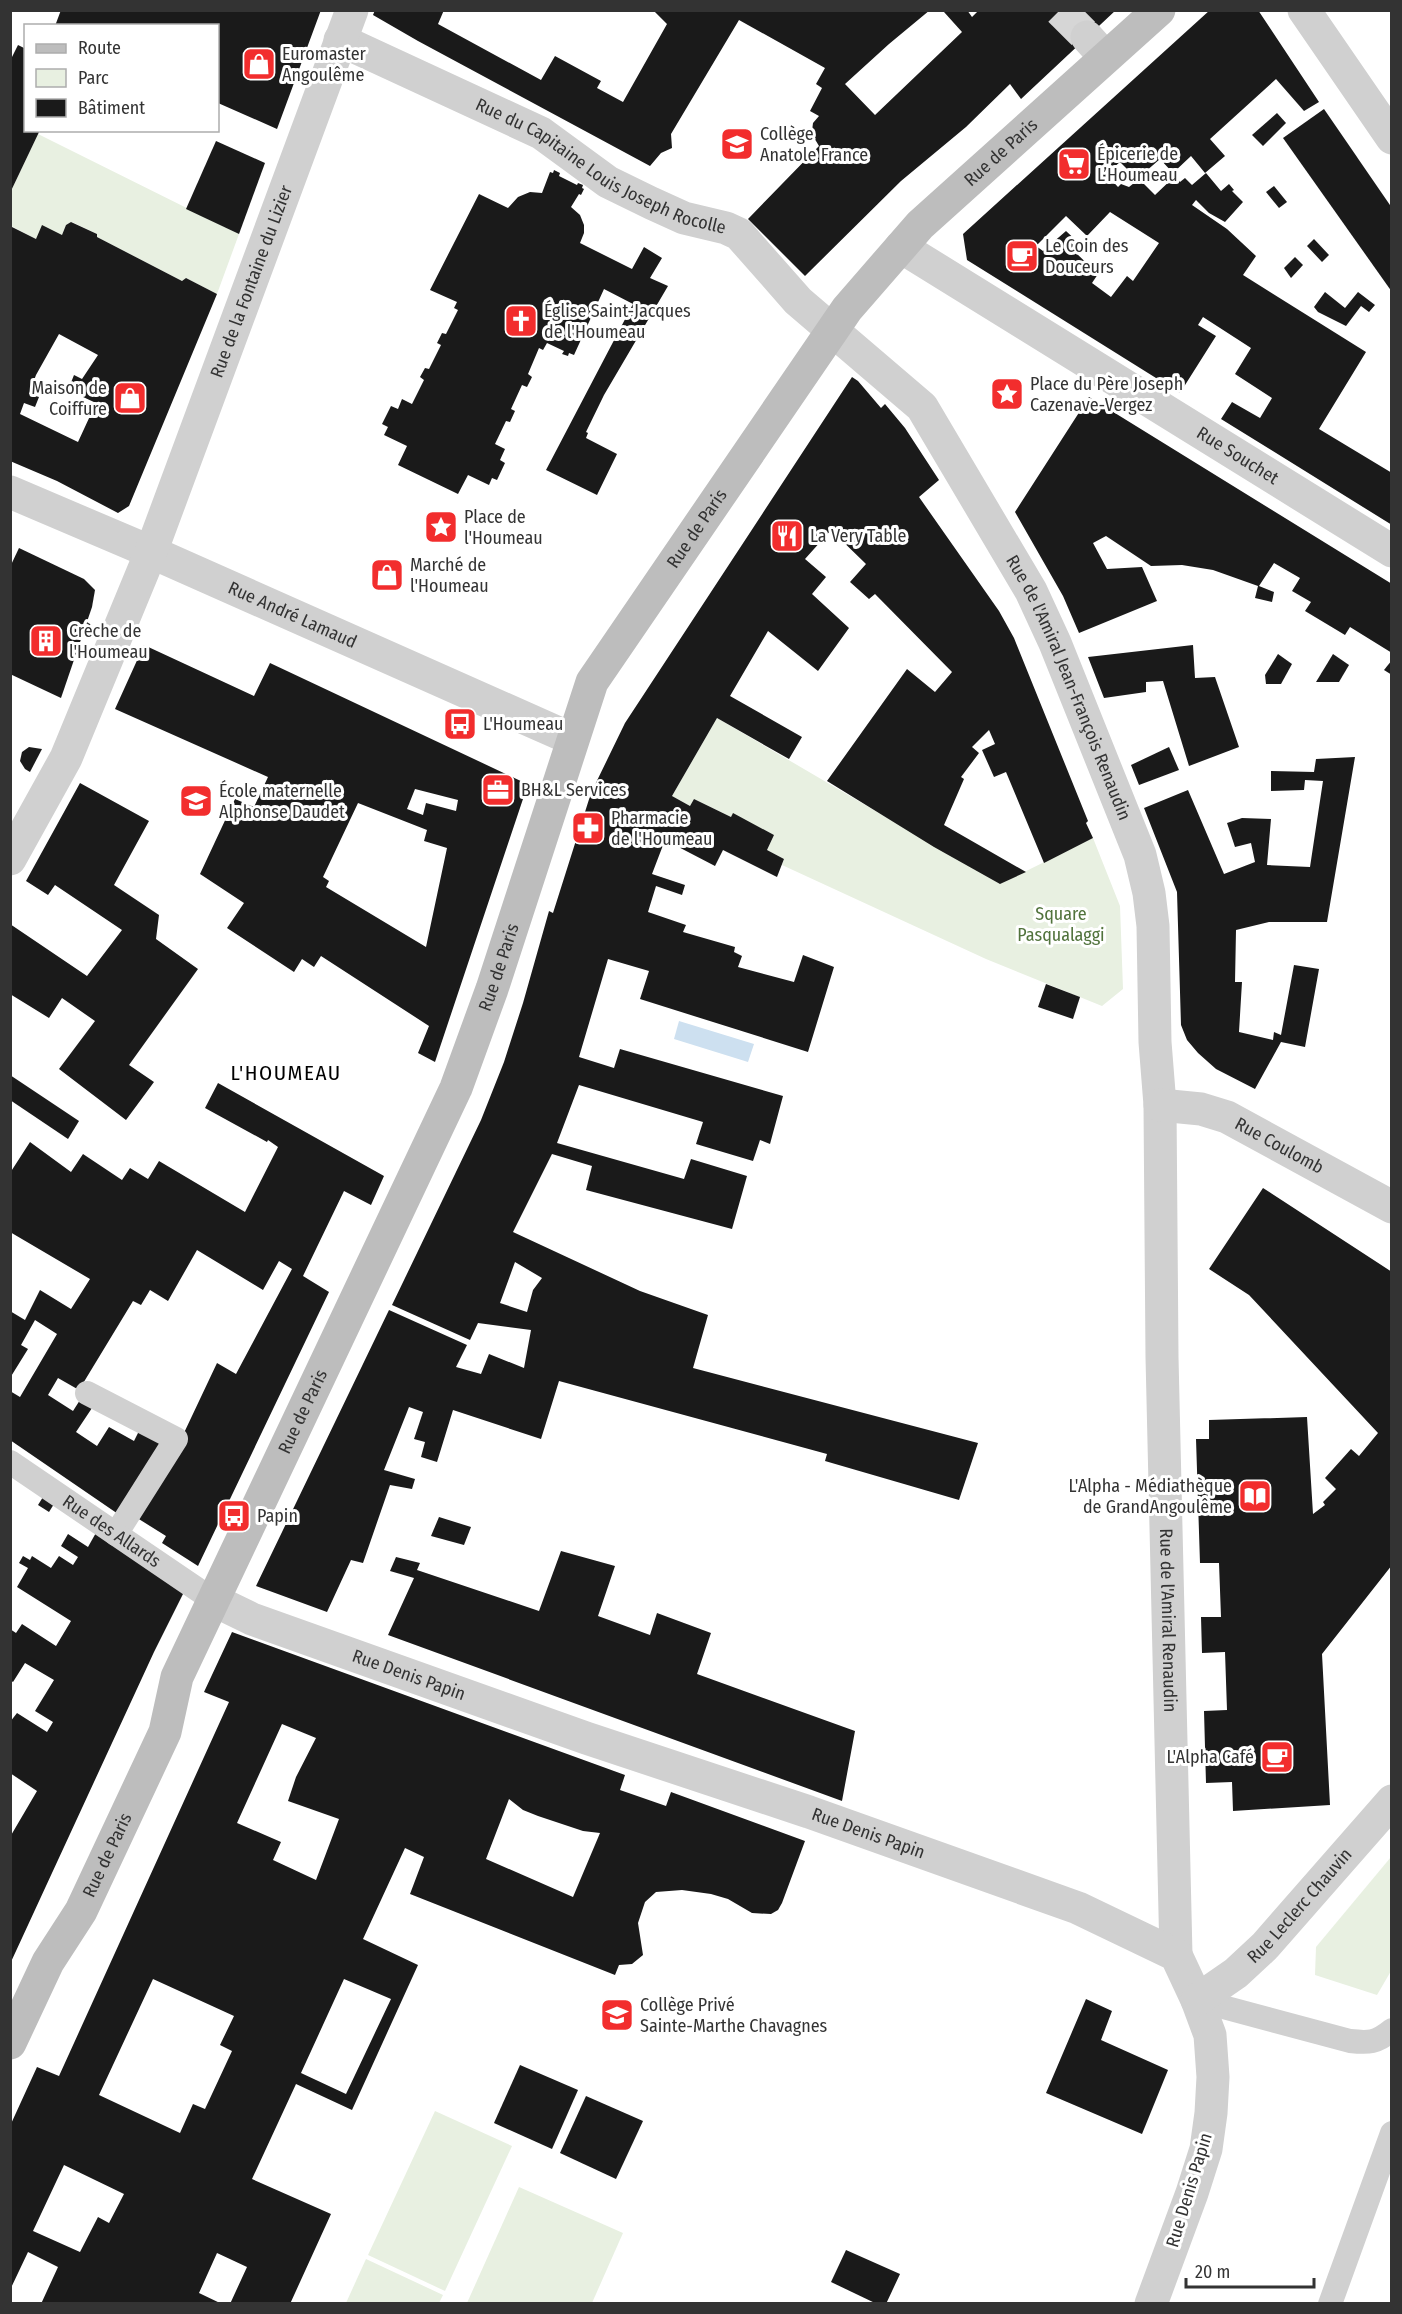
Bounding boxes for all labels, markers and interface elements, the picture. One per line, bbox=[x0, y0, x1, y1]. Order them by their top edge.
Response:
legend bbox=[24, 24, 219, 132]
text: Route bbox=[78, 37, 121, 59]
place label: Euromaster Angoulême bbox=[282, 43, 367, 86]
shop icon: Euromaster Angoulême bbox=[241, 46, 277, 82]
text: Parc bbox=[78, 67, 109, 89]
street label: Rue du Capitaine Louis Joseph Rocolle bbox=[472, 93, 728, 239]
text: Bâtiment bbox=[78, 97, 145, 119]
street label: Rue de Paris bbox=[960, 113, 1042, 191]
place label: Collège Anatole France bbox=[760, 123, 868, 166]
school or university icon: Collège Anatole France bbox=[719, 126, 755, 162]
place label: Épicerie de L’Houmeau bbox=[1097, 142, 1178, 186]
supermarket icon: Épicerie de L’Houmeau bbox=[1056, 146, 1092, 182]
street label: Rue de la Fontaine du Lizier bbox=[206, 181, 297, 381]
place label: Le Coin des Douceurs bbox=[1045, 235, 1129, 278]
cafe icon: Le Coin des Douceurs bbox=[1004, 238, 1040, 274]
place label: Église Saint-Jacques de l'Houmeau bbox=[544, 299, 691, 343]
church icon: Église Saint-Jacques de l'Houmeau bbox=[503, 303, 539, 339]
place label: Place du Père Joseph Cazenave-Vergez bbox=[1030, 373, 1183, 416]
place icon: Place du Père Joseph Cazenave-Vergez bbox=[989, 376, 1025, 412]
place label: Maison de Coiffure bbox=[31, 377, 107, 420]
shop icon: Maison de Coiffure bbox=[112, 380, 148, 416]
street label: Rue Souchet bbox=[1193, 422, 1283, 489]
street label: Rue de Paris bbox=[662, 485, 732, 572]
place label: Place de l'Houmeau bbox=[464, 506, 543, 549]
place icon: Place de l'Houmeau bbox=[423, 509, 459, 545]
restaurant icon: La Very Table bbox=[769, 518, 805, 554]
place label: La Very Table bbox=[810, 525, 907, 547]
street label: Rue de l'Amiral Jean-François Renaudin bbox=[1001, 551, 1136, 823]
place label: Marché de l'Houmeau bbox=[410, 554, 489, 597]
shop icon: Marché de l'Houmeau bbox=[369, 557, 405, 593]
street label: Rue André Lamaud bbox=[225, 577, 360, 653]
place label: Crèche de l'Houmeau bbox=[69, 620, 148, 663]
building icon: Crèche de l'Houmeau bbox=[28, 623, 64, 659]
bus stop icon: L'Houmeau bbox=[442, 706, 478, 742]
place label: L'Houmeau bbox=[483, 713, 563, 735]
office icon: BH&L Services bbox=[480, 772, 516, 808]
place label: École maternelle Alphonse Daudet bbox=[219, 779, 345, 823]
place label: BH&L Services bbox=[521, 779, 627, 801]
school or university icon: École maternelle Alphonse Daudet bbox=[178, 783, 214, 819]
place label: Pharmacie de l'Houmeau bbox=[611, 807, 712, 850]
pharmacy icon: Pharmacie de l'Houmeau bbox=[570, 810, 606, 846]
park label: Square Pasqualaggi bbox=[1017, 903, 1105, 946]
street label: Rue de Paris bbox=[474, 920, 524, 1014]
district label: L'HOUMEAU bbox=[230, 1060, 342, 1086]
street label: Rue Coulomb bbox=[1231, 1113, 1327, 1179]
street label: Rue de Paris bbox=[273, 1365, 332, 1457]
place label: L'Alpha - Médiathèque de GrandAngoulême bbox=[1069, 1475, 1232, 1518]
library icon: L'Alpha - Médiathèque de GrandAngoulême bbox=[1237, 1478, 1273, 1514]
street label: Rue des Allards bbox=[59, 1490, 165, 1572]
bus stop icon: Papin bbox=[216, 1498, 252, 1534]
place label: Papin bbox=[257, 1505, 298, 1527]
street label: Rue de l'Amiral Renaudin bbox=[1155, 1528, 1181, 1713]
street label: Rue Denis Papin bbox=[349, 1645, 469, 1705]
cafe icon: L'Alpha Café bbox=[1259, 1739, 1295, 1775]
place label: L'Alpha Café bbox=[1166, 1746, 1254, 1768]
street label: Rue Denis Papin bbox=[809, 1803, 928, 1864]
street label: Rue de Paris bbox=[78, 1809, 137, 1901]
street label: Rue Leclerc Chauvin bbox=[1243, 1844, 1356, 1968]
place label: Collège Privé Sainte-Marthe Chavagnes bbox=[640, 1994, 828, 2037]
school or university icon: Collège Privé Sainte-Marthe Chavagnes bbox=[599, 1997, 635, 2033]
street label: Rue Denis Papin bbox=[1161, 2130, 1217, 2250]
scale bar bbox=[1186, 2251, 1314, 2289]
text: 20 m bbox=[1195, 2261, 1230, 2283]

